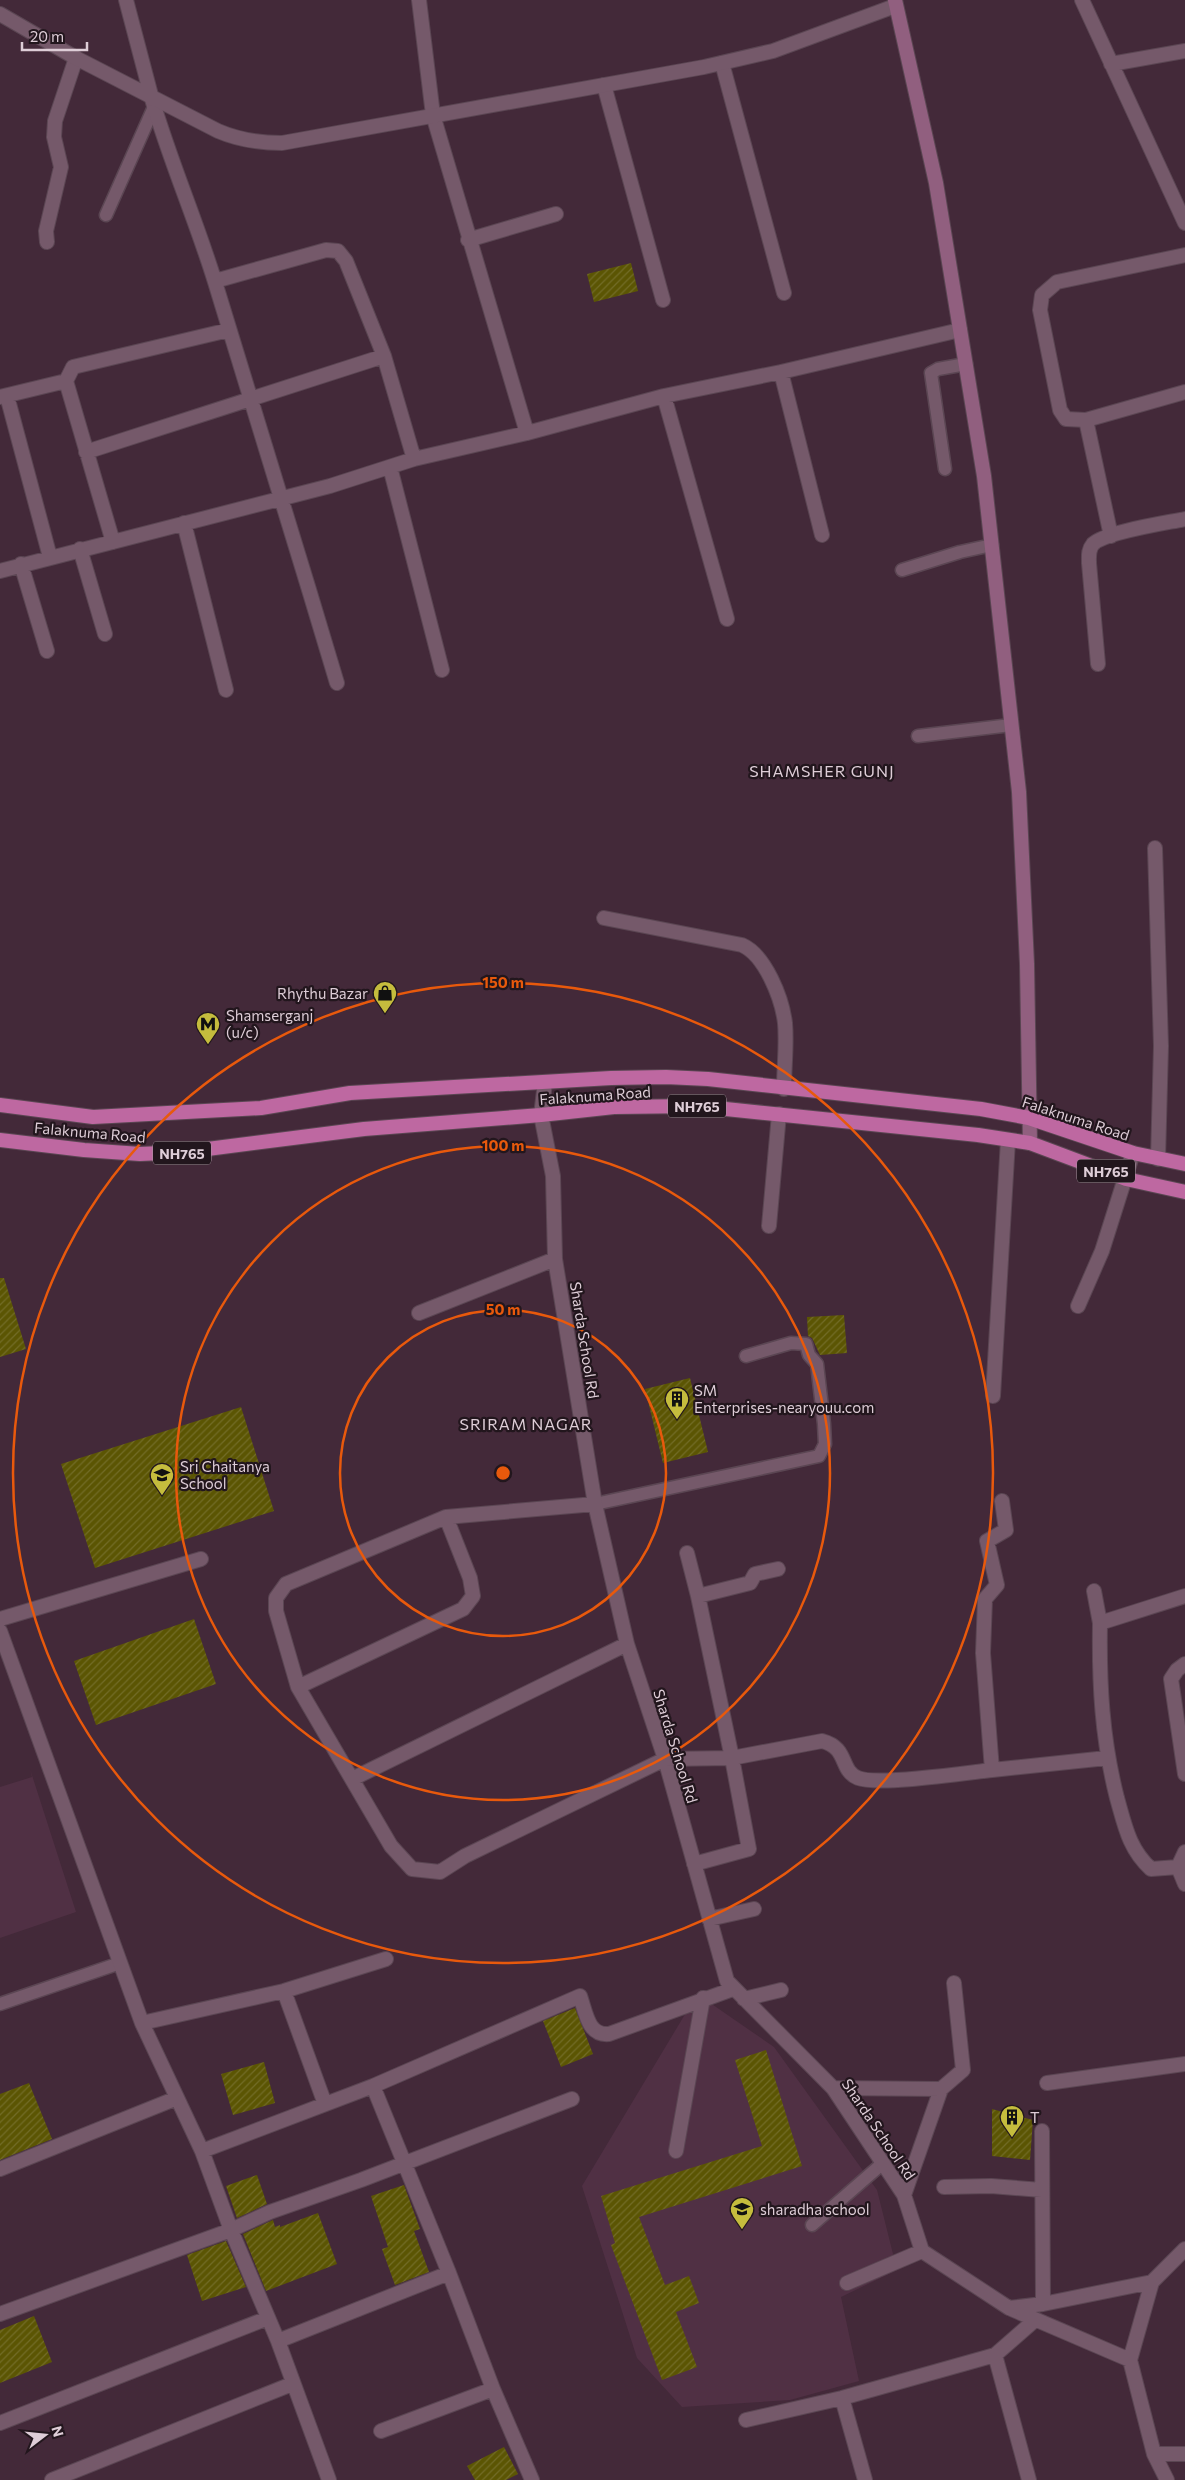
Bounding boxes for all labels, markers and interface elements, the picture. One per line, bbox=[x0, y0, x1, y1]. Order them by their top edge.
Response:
scale bar bbox=[22, 20, 88, 52]
text: 20 m bbox=[30, 27, 64, 45]
district label: SHAMSHER GUNJ bbox=[749, 761, 895, 780]
text: 150 m bbox=[482, 973, 524, 991]
shop icon: Rhythu Bazar bbox=[372, 980, 398, 1014]
place label: Rhythu Bazar bbox=[277, 984, 368, 1002]
place label: Shamserganj (u/c) bbox=[226, 1006, 313, 1041]
metro station icon: Shamserganj (u/c) bbox=[195, 1011, 221, 1045]
street label: Falaknuma Road bbox=[539, 1082, 651, 1108]
street label: Falaknuma Road bbox=[1020, 1092, 1132, 1144]
road number: NH765 bbox=[668, 1094, 726, 1118]
street label: Falaknuma Road bbox=[34, 1118, 146, 1146]
text: 100 m bbox=[482, 1136, 524, 1154]
road number: NH765 bbox=[153, 1142, 211, 1164]
road number: NH765 bbox=[1077, 1160, 1135, 1182]
street label: Sharda School Rd bbox=[567, 1280, 603, 1400]
text: 50 m bbox=[486, 1300, 520, 1318]
place label: SM Enterprises-nearyouu.com bbox=[694, 1381, 874, 1416]
building icon: SM Enterprises-nearyouu.com bbox=[664, 1386, 690, 1420]
district label: SRIRAM NAGAR bbox=[460, 1414, 592, 1433]
place label: Sri Chaitanya School bbox=[180, 1457, 270, 1492]
school or university icon: Sri Chaitanya School bbox=[149, 1462, 175, 1496]
centre of rings bbox=[494, 1464, 512, 1482]
street label: Sharda School Rd bbox=[650, 1687, 702, 1805]
street label: Sharda School Rd bbox=[839, 2075, 919, 2183]
building icon: T bbox=[999, 2104, 1025, 2138]
place label: T bbox=[1030, 2108, 1040, 2126]
school or university icon: sharadha school bbox=[729, 2196, 755, 2230]
place label: sharadha school bbox=[760, 2200, 870, 2218]
north arrow bbox=[20, 2410, 70, 2460]
text: N bbox=[48, 2424, 68, 2439]

